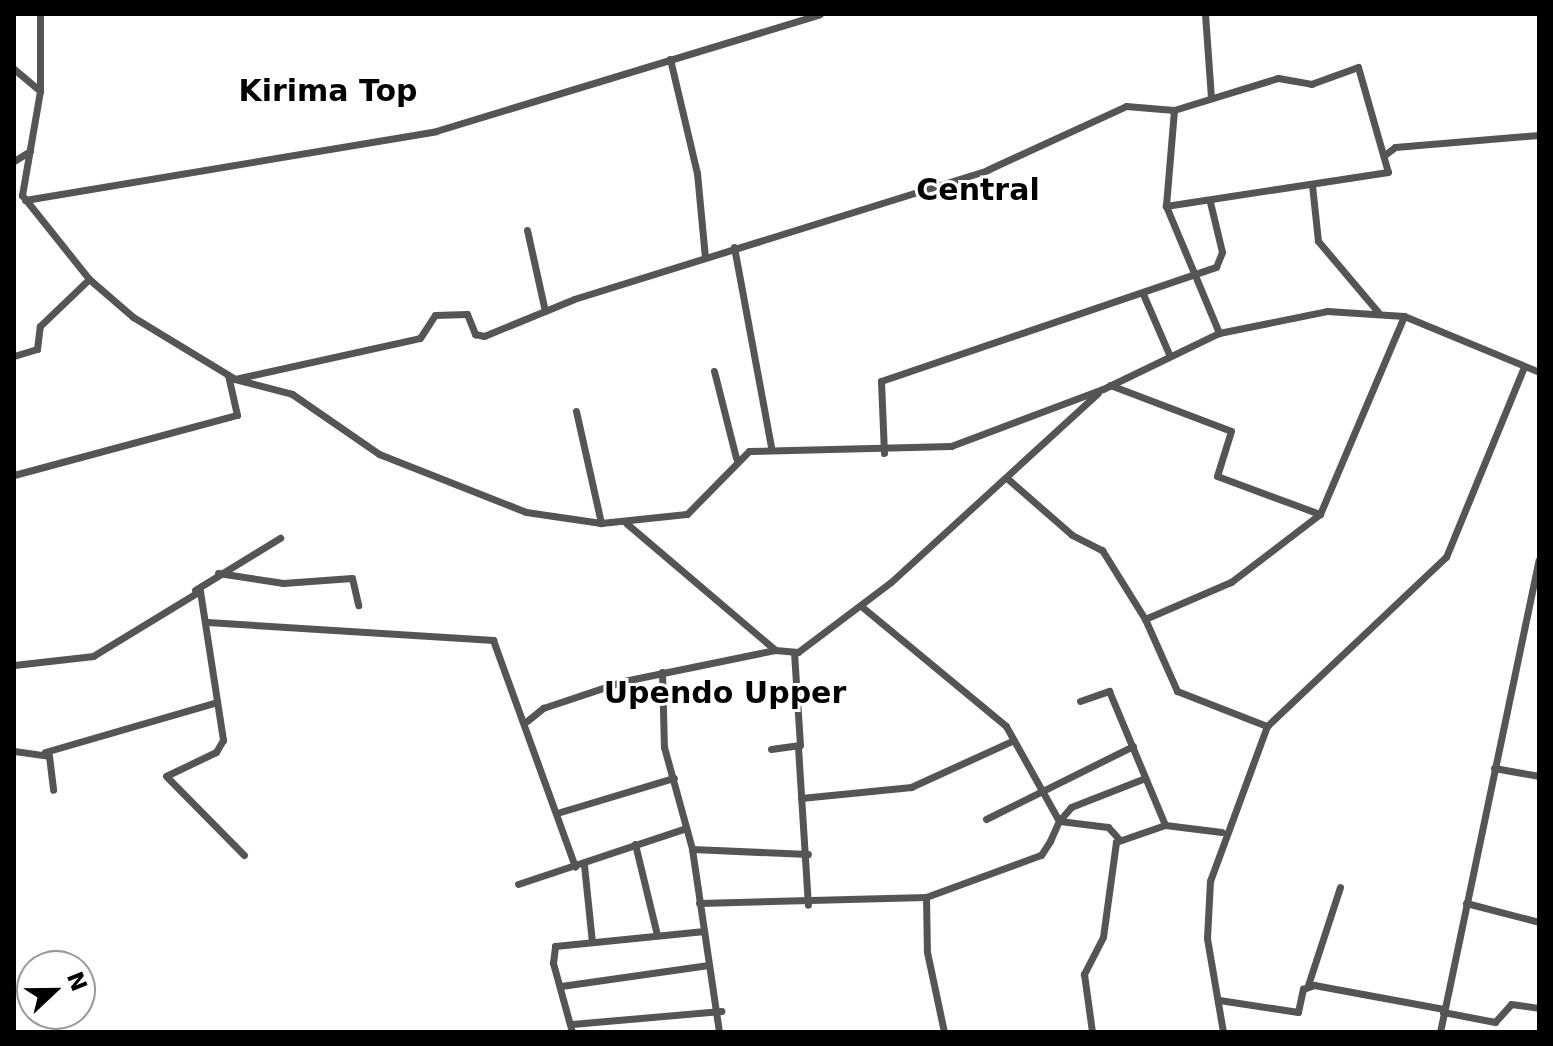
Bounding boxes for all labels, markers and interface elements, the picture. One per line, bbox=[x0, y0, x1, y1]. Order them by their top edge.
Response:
district label: Kirima Top bbox=[238, 73, 418, 109]
district label: Central bbox=[916, 172, 1040, 208]
district label: Upendo Upper bbox=[604, 675, 846, 711]
north arrow bbox=[16, 950, 96, 1030]
text: N bbox=[62, 968, 92, 995]

